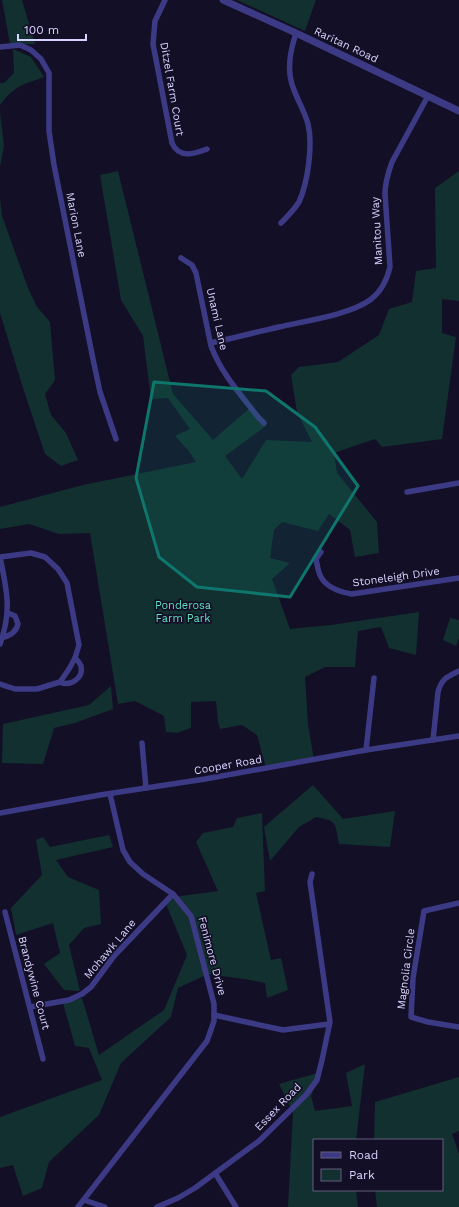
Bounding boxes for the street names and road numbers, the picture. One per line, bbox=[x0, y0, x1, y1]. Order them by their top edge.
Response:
street label: Raritan Road bbox=[312, 24, 380, 66]
street label: Ditzel Farm Court bbox=[157, 41, 187, 137]
street label: Marion Lane bbox=[63, 191, 89, 259]
street label: Manitou Way bbox=[369, 196, 385, 266]
street label: Unami Lane bbox=[203, 286, 231, 352]
street label: Stoneleigh Drive bbox=[352, 564, 440, 590]
street label: Cooper Road bbox=[193, 753, 263, 777]
street label: Fenimore Drive bbox=[195, 915, 229, 997]
street label: Mohawk Lane bbox=[81, 917, 139, 981]
street label: Magnolia Circle bbox=[395, 928, 417, 1010]
street label: Brandywine Court bbox=[15, 935, 53, 1031]
street label: Essex Road bbox=[252, 1081, 304, 1133]

